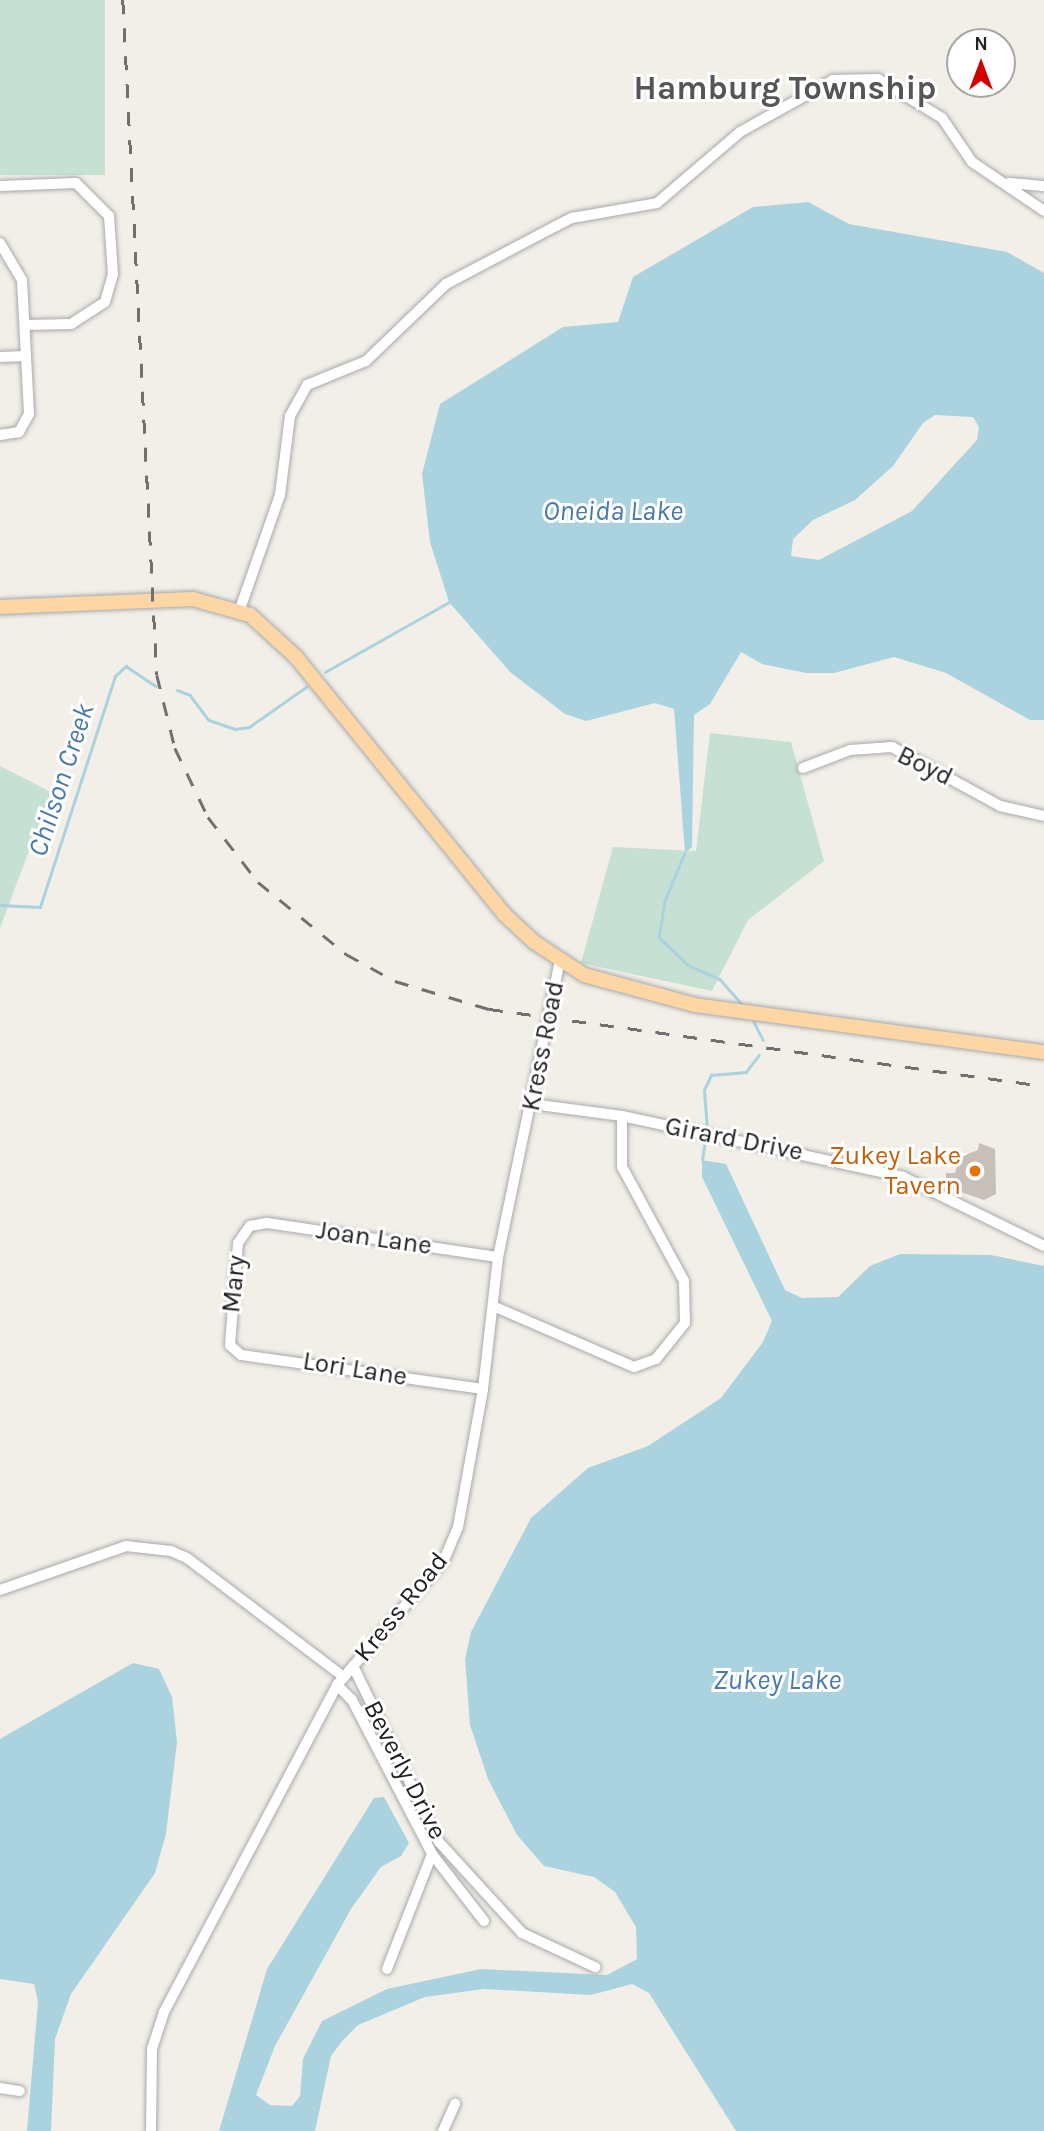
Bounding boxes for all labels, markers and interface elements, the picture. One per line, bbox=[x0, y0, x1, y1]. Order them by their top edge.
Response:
north arrow bbox=[946, 28, 1016, 98]
text: N bbox=[974, 33, 988, 55]
district label: Hamburg Township bbox=[634, 69, 936, 109]
water label: Oneida Lake bbox=[543, 494, 683, 528]
water label: Chilson Creek bbox=[21, 699, 101, 861]
street label: Boyd bbox=[892, 739, 958, 793]
street label: Kress Road bbox=[515, 978, 571, 1114]
street label: Girard Drive bbox=[662, 1110, 806, 1168]
place label: Zukey Lake Tavern bbox=[829, 1140, 961, 1202]
marker: Zukey Lake Tavern bbox=[967, 1163, 983, 1179]
street label: Joan Lane bbox=[314, 1214, 434, 1262]
street label: Mary bbox=[215, 1254, 253, 1314]
street label: Lori Lane bbox=[301, 1345, 409, 1393]
street label: Kress Road bbox=[347, 1546, 455, 1668]
water label: Zukey Lake bbox=[713, 1663, 841, 1697]
street label: Beverly Drive bbox=[357, 1695, 453, 1845]

